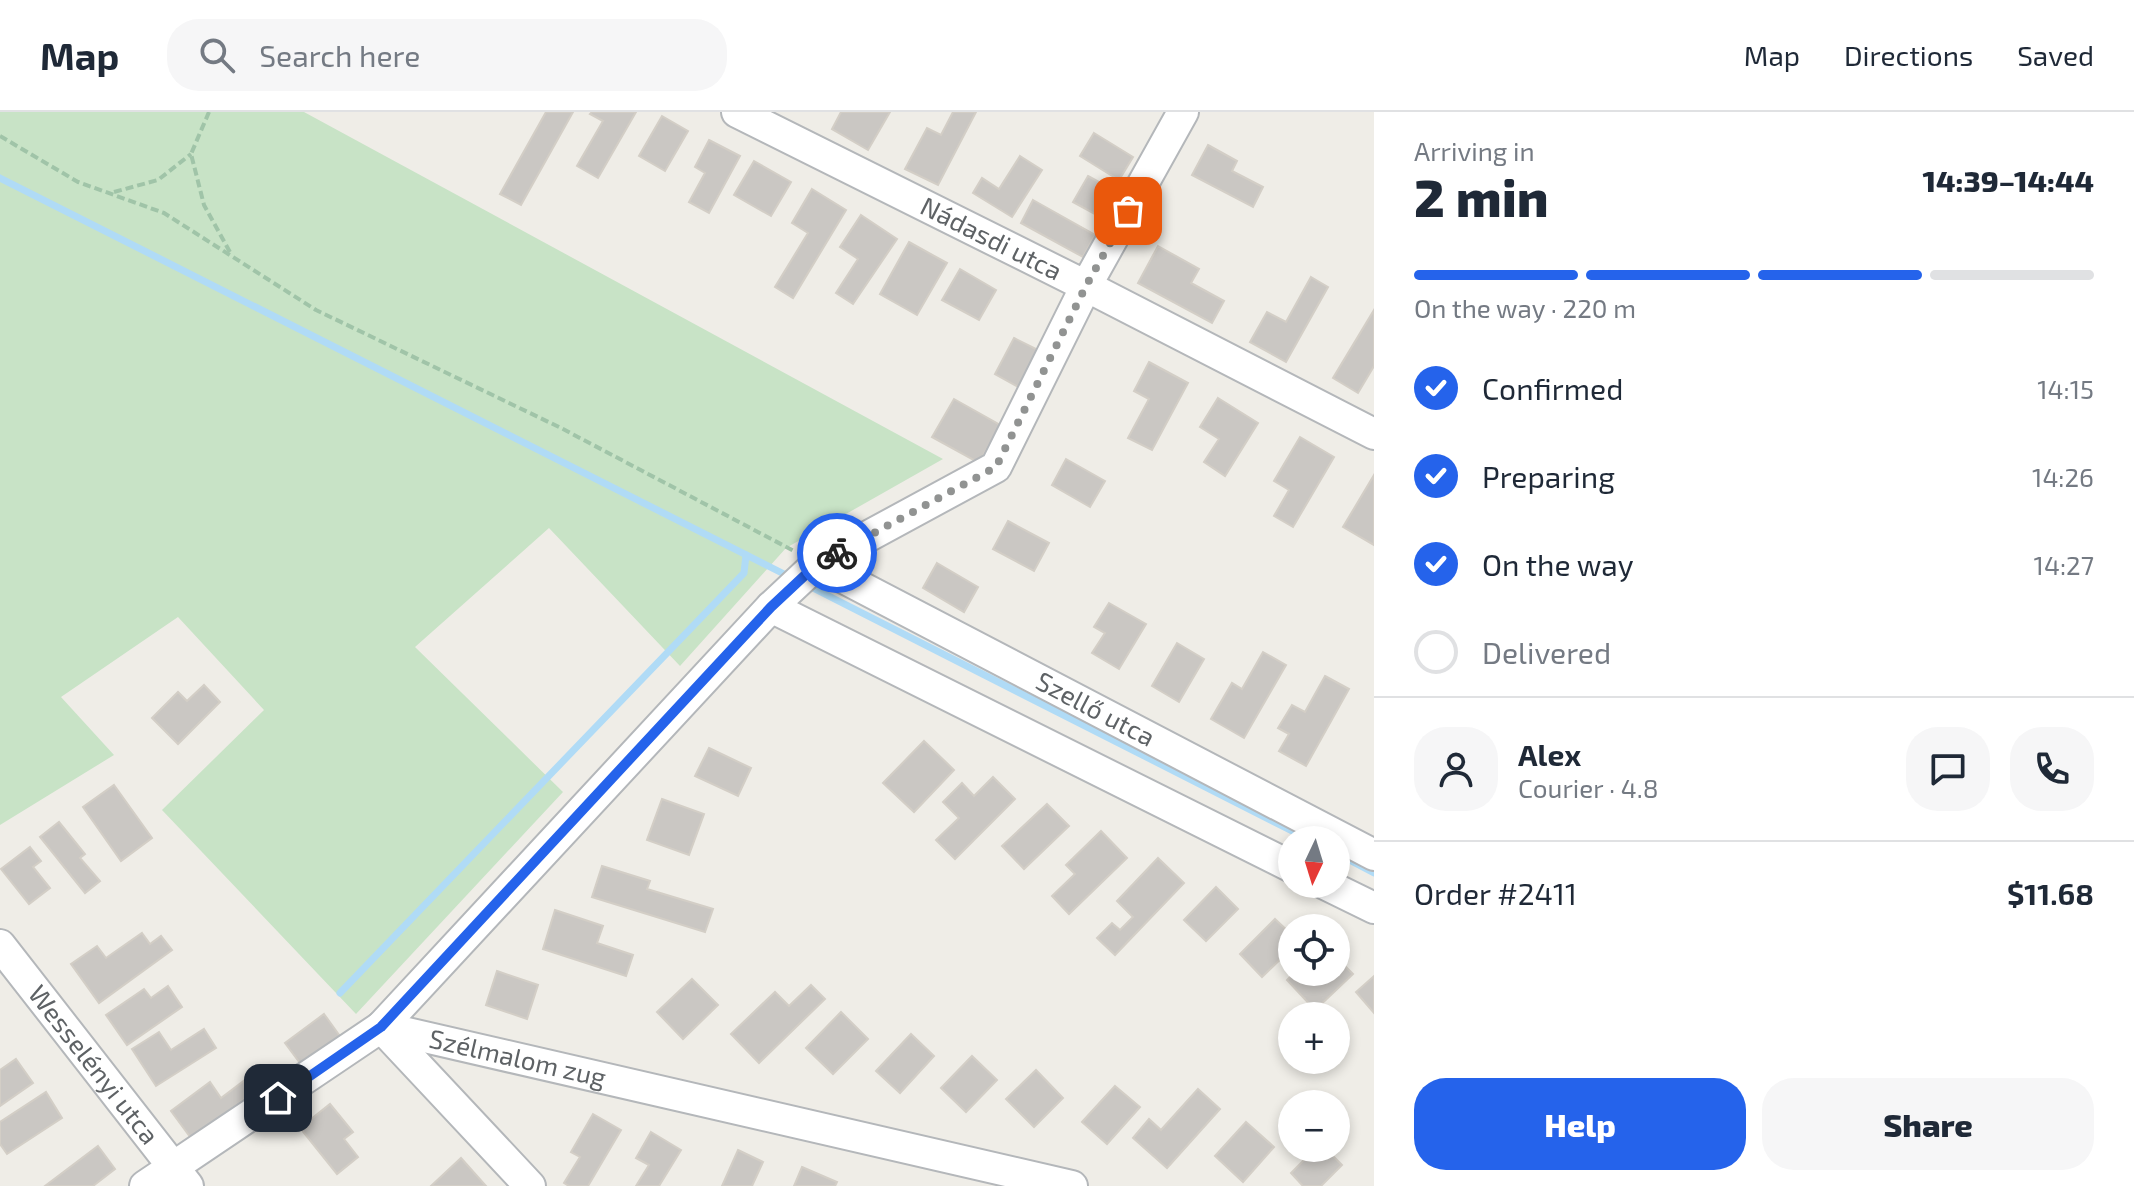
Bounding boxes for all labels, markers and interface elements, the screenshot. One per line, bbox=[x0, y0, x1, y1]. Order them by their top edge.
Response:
search box bbox=[167, 19, 727, 91]
text: Map bbox=[40, 32, 119, 78]
icon: search bbox=[195, 33, 239, 77]
text: Search here bbox=[259, 37, 420, 73]
text: Map bbox=[1744, 38, 1800, 72]
text: Directions bbox=[1844, 38, 1973, 72]
text: Saved bbox=[2017, 38, 2094, 72]
text: Arriving in bbox=[1414, 135, 1535, 166]
text: 14:39–14:44 bbox=[1922, 162, 2094, 198]
text: 2 min bbox=[1414, 165, 1549, 227]
pin bbox=[1094, 177, 1162, 245]
street label: Nádasdi utca bbox=[916, 189, 1068, 286]
icon: bag bbox=[1106, 189, 1150, 233]
text: On the way · 220 m bbox=[1414, 292, 1636, 323]
icon: check bbox=[1414, 366, 1458, 410]
text: Confirmed bbox=[1482, 370, 1623, 406]
text: 14:15 bbox=[2037, 373, 2094, 404]
icon: check bbox=[1414, 454, 1458, 498]
text: Preparing bbox=[1482, 458, 1615, 494]
text: 14:26 bbox=[2032, 461, 2094, 492]
courier bbox=[797, 513, 877, 593]
icon: bike bbox=[815, 531, 859, 575]
icon: check bbox=[1414, 542, 1458, 586]
text: On the way bbox=[1482, 546, 1634, 582]
text: 14:27 bbox=[2034, 549, 2094, 580]
text: Delivered bbox=[1482, 634, 1611, 670]
street label: Szellő utca bbox=[1031, 664, 1161, 752]
button: person bbox=[1414, 727, 1498, 811]
button: chat bbox=[1906, 727, 1990, 811]
button: phone bbox=[2010, 727, 2094, 811]
text: Alex bbox=[1518, 736, 1581, 772]
text: Courier · 4.8 bbox=[1518, 772, 1659, 803]
north arrow bbox=[1278, 826, 1350, 898]
map controls bbox=[1278, 826, 1350, 1162]
text: Order #2411 bbox=[1414, 875, 1577, 911]
text: $11.68 bbox=[2007, 875, 2094, 911]
button: locate bbox=[1278, 914, 1350, 986]
street label: Wesselényi utca bbox=[23, 978, 166, 1150]
button: + bbox=[1278, 1002, 1350, 1074]
street label: Szélmalom zug bbox=[426, 1022, 609, 1092]
pin bbox=[244, 1064, 312, 1132]
icon: home bbox=[256, 1076, 300, 1120]
button: Help bbox=[1414, 1078, 1746, 1170]
button: Share bbox=[1762, 1078, 2094, 1170]
button: − bbox=[1278, 1090, 1350, 1162]

